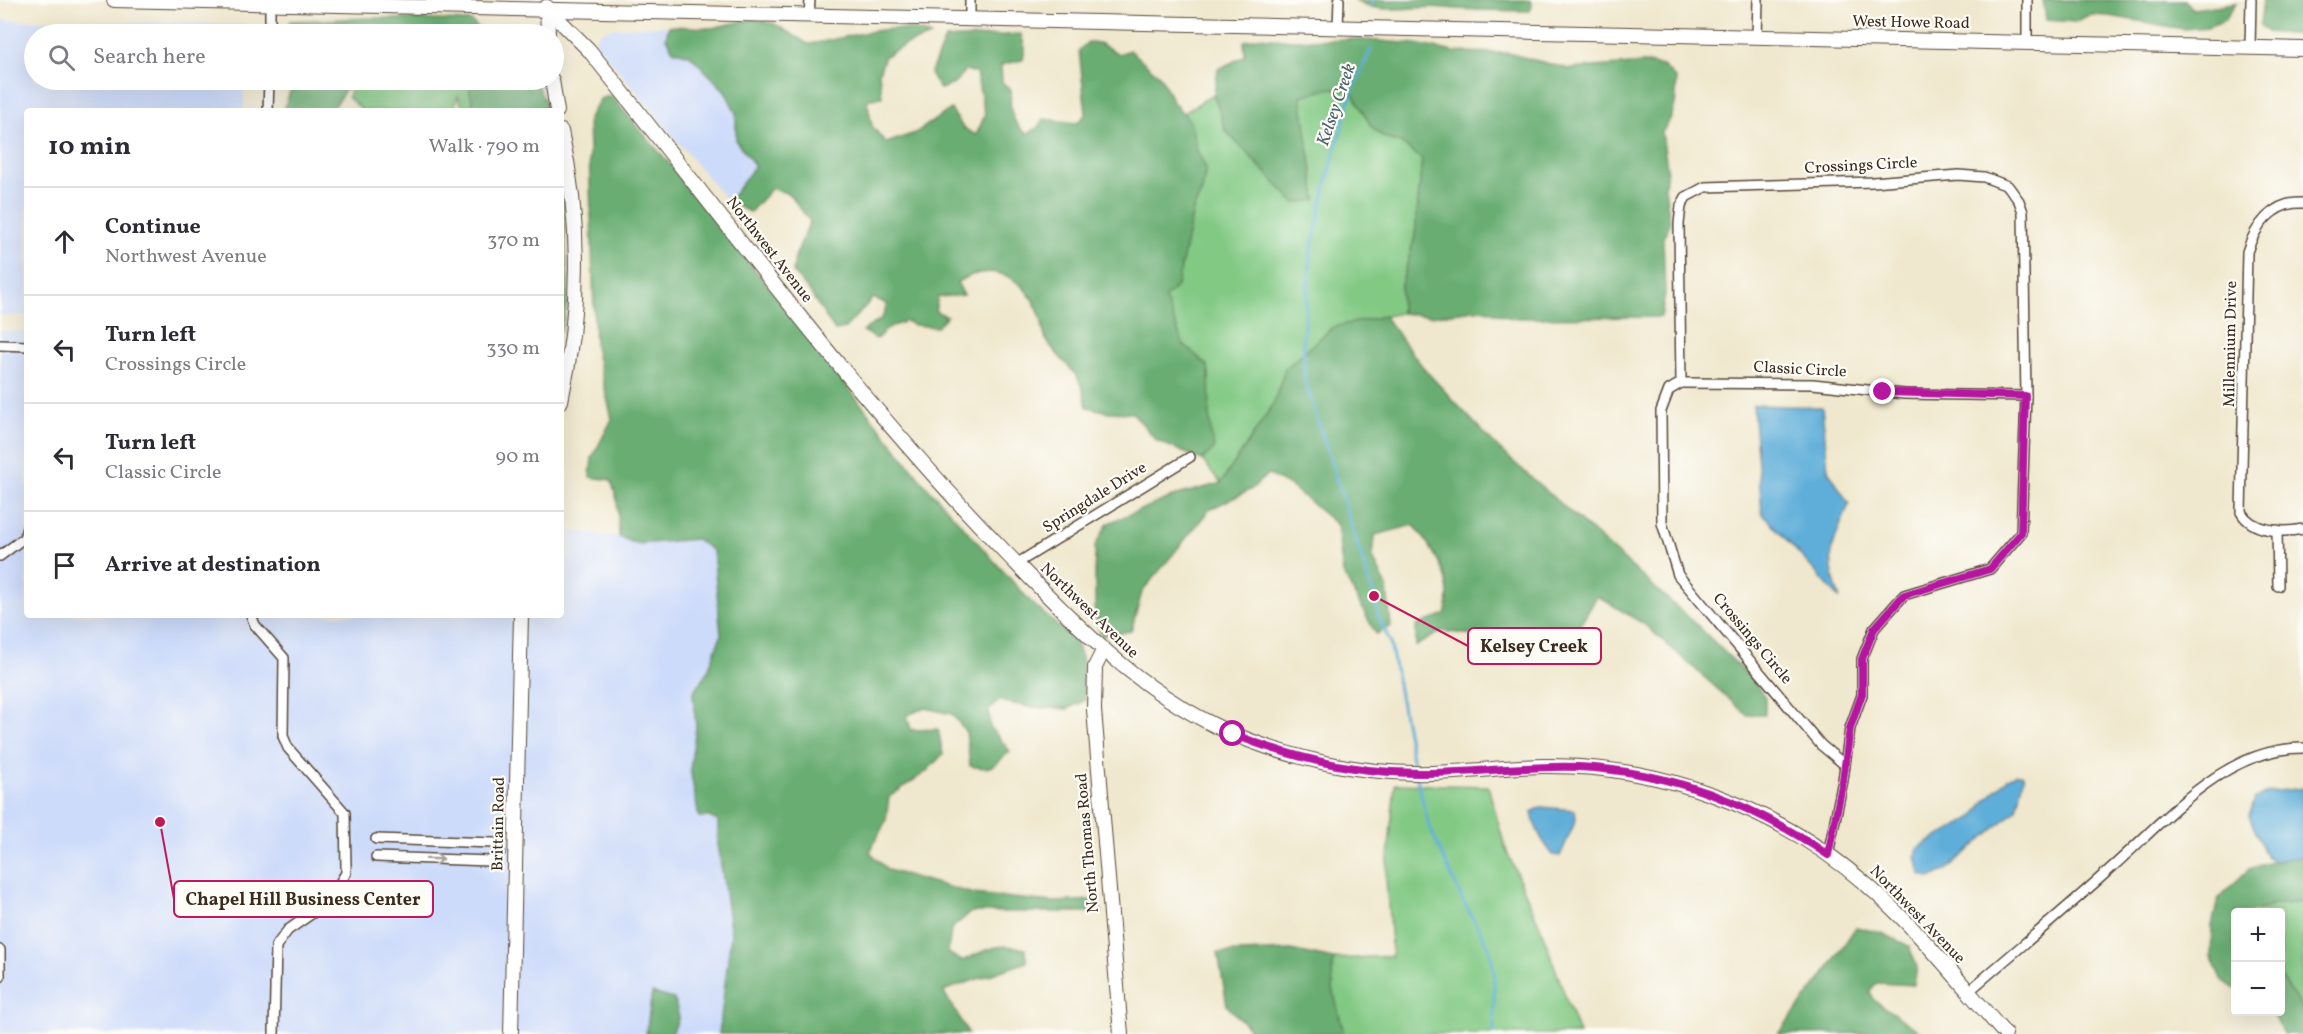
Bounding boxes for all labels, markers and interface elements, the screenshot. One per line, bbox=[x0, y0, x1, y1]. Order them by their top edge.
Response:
street label: West Howe Road bbox=[1852, 11, 1970, 35]
search box bbox=[24, 24, 564, 90]
icon: search bbox=[45, 41, 78, 74]
text: Search here bbox=[93, 42, 206, 73]
water label: Kelsey Creek bbox=[1311, 60, 1363, 150]
text: 10 min bbox=[48, 129, 131, 165]
text: Walk · 790 m bbox=[429, 133, 540, 161]
street label: Crossings Circle bbox=[1804, 152, 1918, 180]
street label: Northwest Avenue bbox=[720, 192, 818, 308]
text: Continue bbox=[105, 212, 201, 243]
icon: ahead bbox=[48, 225, 81, 258]
text: 370 m bbox=[487, 227, 540, 255]
text: Northwest Avenue bbox=[105, 243, 267, 271]
street label: Millennium Drive bbox=[2219, 281, 2243, 407]
text: Turn left bbox=[105, 320, 196, 351]
icon: left bbox=[48, 333, 81, 366]
text: 330 m bbox=[486, 335, 540, 363]
text: Crossings Circle bbox=[105, 351, 246, 379]
street label: Classic Circle bbox=[1753, 357, 1847, 383]
route end bbox=[1869, 378, 1895, 404]
text: Turn left bbox=[105, 428, 196, 459]
icon: left bbox=[48, 441, 81, 474]
text: 90 m bbox=[496, 443, 540, 471]
street label: Springdale Drive bbox=[1039, 457, 1151, 539]
text: Classic Circle bbox=[105, 459, 221, 487]
icon: arrive bbox=[48, 549, 81, 582]
text: Arrive at destination bbox=[105, 550, 321, 581]
street label: Northwest Avenue bbox=[1035, 558, 1143, 664]
street label: Crossings Circle bbox=[1707, 589, 1797, 689]
callout: Kelsey Creek bbox=[1468, 628, 1601, 664]
text: Kelsey Creek bbox=[1480, 635, 1588, 660]
route start bbox=[1219, 720, 1245, 746]
street label: North Thomas Road bbox=[1071, 772, 1105, 914]
street label: Brittain Road bbox=[487, 777, 511, 871]
one-way arrow bbox=[424, 853, 444, 865]
street label: Northwest Avenue bbox=[1864, 861, 1970, 969]
callout: Chapel Hill Business Center bbox=[174, 881, 433, 917]
text: Chapel Hill Business Center bbox=[185, 888, 421, 913]
map controls bbox=[2231, 908, 2285, 1016]
button: + bbox=[2231, 908, 2285, 962]
button: − bbox=[2231, 962, 2285, 1016]

